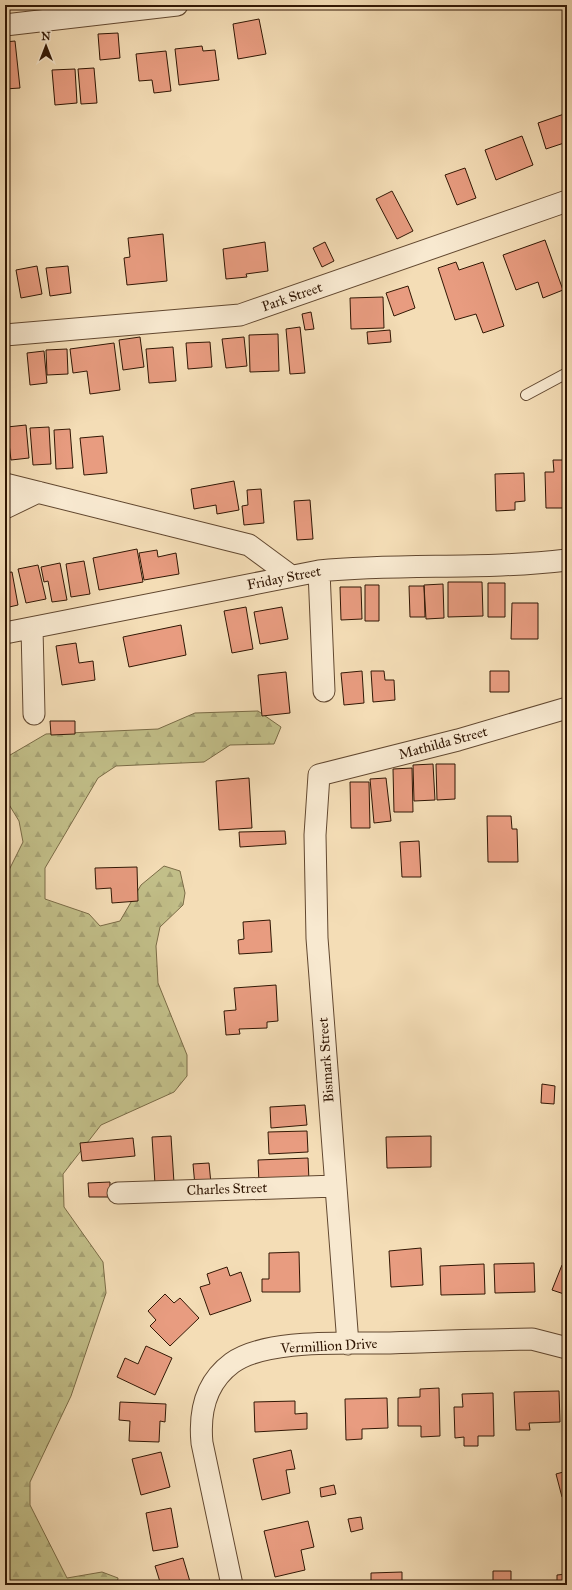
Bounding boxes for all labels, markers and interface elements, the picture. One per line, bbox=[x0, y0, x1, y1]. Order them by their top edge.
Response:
north arrow bbox=[26, 26, 66, 66]
text: N bbox=[41, 30, 51, 43]
street label: Park Street bbox=[259, 279, 325, 315]
street label: Friday Street bbox=[246, 562, 322, 593]
street label: Mathilda Street bbox=[397, 723, 489, 763]
street label: Bismark Street bbox=[315, 1017, 337, 1103]
street label: Charles Street bbox=[186, 1179, 268, 1199]
street label: Vermillion Drive bbox=[279, 1335, 378, 1357]

